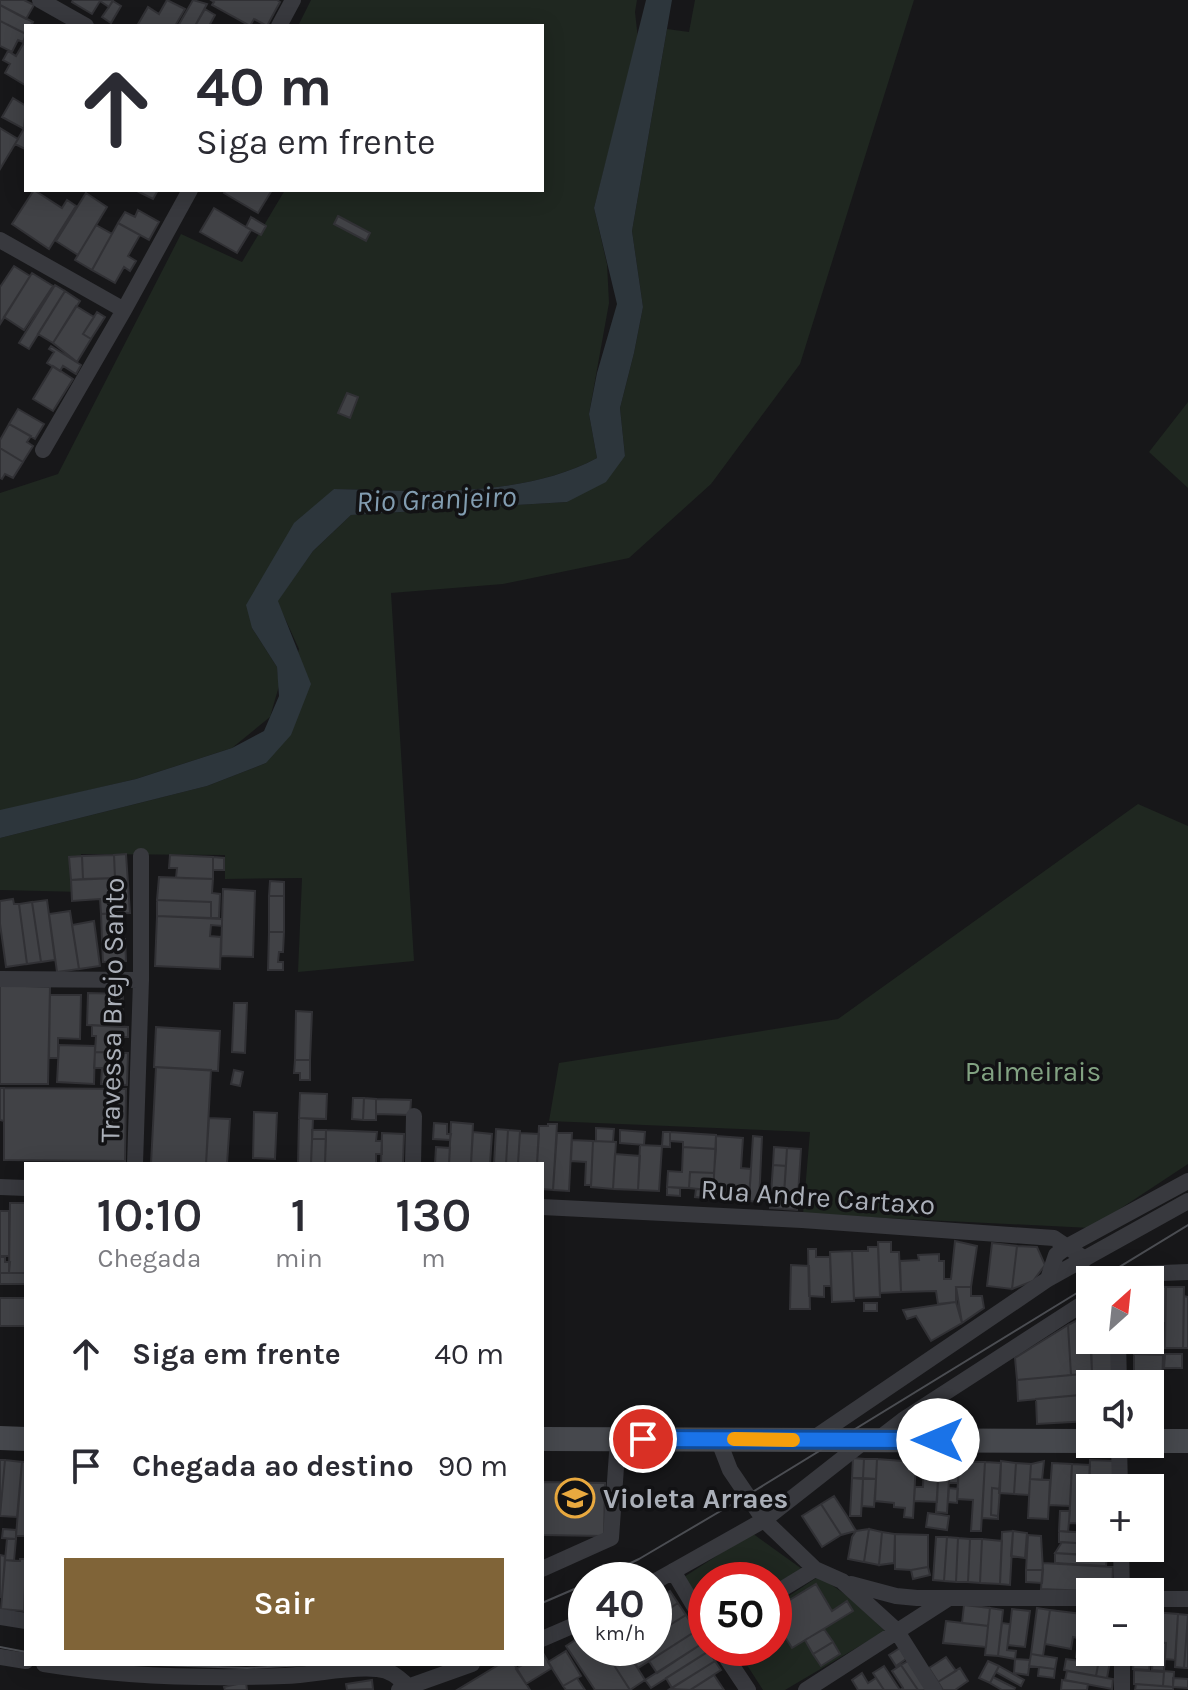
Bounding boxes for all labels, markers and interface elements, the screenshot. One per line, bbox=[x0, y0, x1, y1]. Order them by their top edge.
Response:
text: 40 m bbox=[196, 54, 332, 119]
icon: ahead bbox=[64, 56, 168, 160]
text: Siga em frente bbox=[196, 121, 435, 163]
water label: Rio Granjeiro bbox=[355, 478, 517, 520]
street label: Travessa Brejo Santo bbox=[93, 877, 131, 1143]
park label: Palmeirais bbox=[965, 1055, 1101, 1088]
street label: Rua Andre Cartaxo bbox=[700, 1172, 936, 1222]
text: 10:10 bbox=[97, 1187, 202, 1243]
text: 1 bbox=[290, 1187, 307, 1243]
text: 130 bbox=[395, 1187, 471, 1243]
text: Chegada bbox=[98, 1243, 201, 1274]
text: min bbox=[275, 1243, 323, 1274]
text: m bbox=[421, 1243, 446, 1274]
north arrow bbox=[1076, 1266, 1164, 1354]
map controls bbox=[1076, 1266, 1164, 1666]
icon: ahead bbox=[64, 1332, 108, 1376]
text: Siga em frente bbox=[132, 1336, 341, 1372]
text: 40 m bbox=[434, 1336, 504, 1372]
button: sound bbox=[1076, 1370, 1164, 1458]
position arrow bbox=[896, 1398, 980, 1482]
pin bbox=[609, 1405, 677, 1473]
icon: arrive bbox=[621, 1417, 665, 1461]
icon: arrive bbox=[64, 1444, 108, 1488]
text: Chegada ao destino bbox=[132, 1448, 414, 1484]
text: 90 m bbox=[438, 1448, 508, 1484]
button: + bbox=[1076, 1474, 1164, 1562]
school or university icon: Violeta Arraes bbox=[554, 1477, 596, 1519]
place label: Violeta Arraes bbox=[603, 1482, 788, 1515]
button: Sair bbox=[64, 1558, 504, 1650]
speed limit sign: 50 bbox=[688, 1562, 792, 1666]
button: − bbox=[1076, 1578, 1164, 1666]
text: 40 bbox=[595, 1580, 645, 1627]
text: km/h bbox=[595, 1622, 645, 1645]

